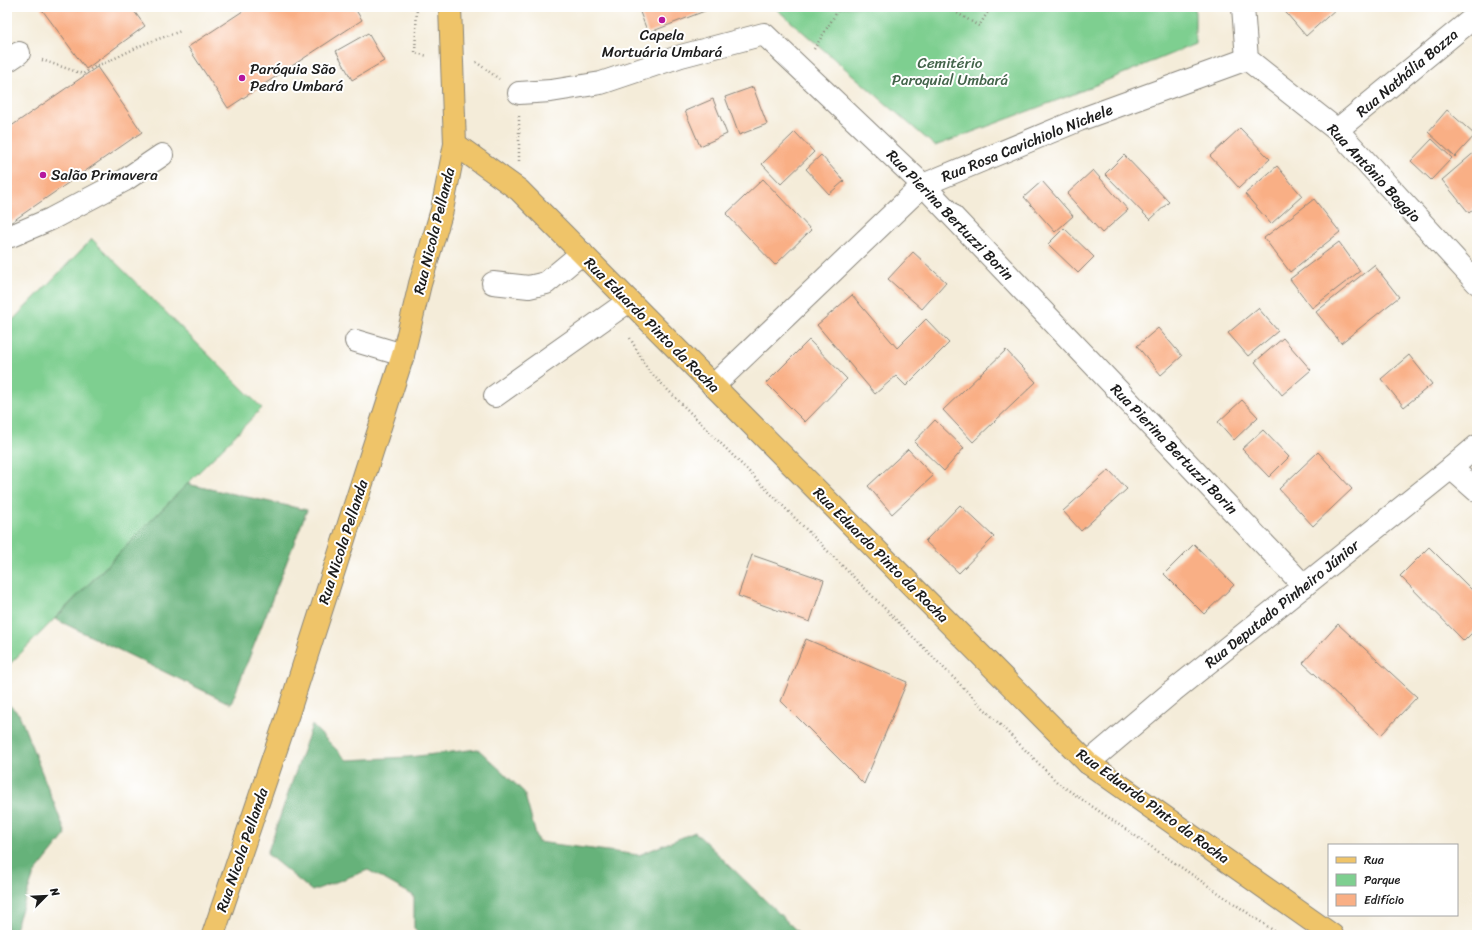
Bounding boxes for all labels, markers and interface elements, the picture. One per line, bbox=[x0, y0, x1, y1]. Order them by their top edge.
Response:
marker: Capela Mortuária Umbará bbox=[657, 15, 667, 25]
place label: Capela Mortuária Umbará bbox=[602, 22, 723, 65]
street label: Rua Nathália Bozza bbox=[1350, 22, 1464, 124]
park label: Cemitério Paroquial Umbará bbox=[892, 50, 1009, 93]
place label: Paróquia São Pedro Umbará bbox=[250, 56, 344, 99]
marker: Paróquia São Pedro Umbará bbox=[237, 73, 247, 83]
street label: Rua Rosa Cavichiolo Nichele bbox=[937, 97, 1117, 189]
street label: Rua Antônio Baggio bbox=[1321, 117, 1428, 229]
street label: Rua Pierina Bertuzzi Borin bbox=[880, 143, 1020, 287]
place label: Salão Primavera bbox=[51, 162, 158, 188]
street label: Rua Nicola Pellanda bbox=[406, 164, 462, 297]
marker: Salão Primavera bbox=[38, 170, 48, 180]
street label: Rua Eduardo Pinto da Rocha bbox=[578, 251, 727, 400]
street label: Rua Pierina Bertuzzi Borin bbox=[1104, 377, 1244, 521]
street label: Rua Nicola Pellanda bbox=[311, 476, 376, 608]
street label: Rua Eduardo Pinto da Rocha bbox=[807, 481, 956, 630]
street label: Rua Deputado Pinheiro Júnior bbox=[1199, 532, 1366, 675]
street label: Rua Eduardo Pinto da Rocha bbox=[1071, 741, 1235, 871]
street label: Rua Nicola Pellanda bbox=[209, 784, 276, 916]
legend bbox=[1328, 844, 1458, 916]
text: Rua bbox=[1364, 849, 1385, 871]
text: Parque bbox=[1364, 869, 1401, 891]
north arrow bbox=[26, 876, 66, 916]
text: N bbox=[44, 884, 65, 900]
text: Edifício bbox=[1364, 889, 1404, 911]

